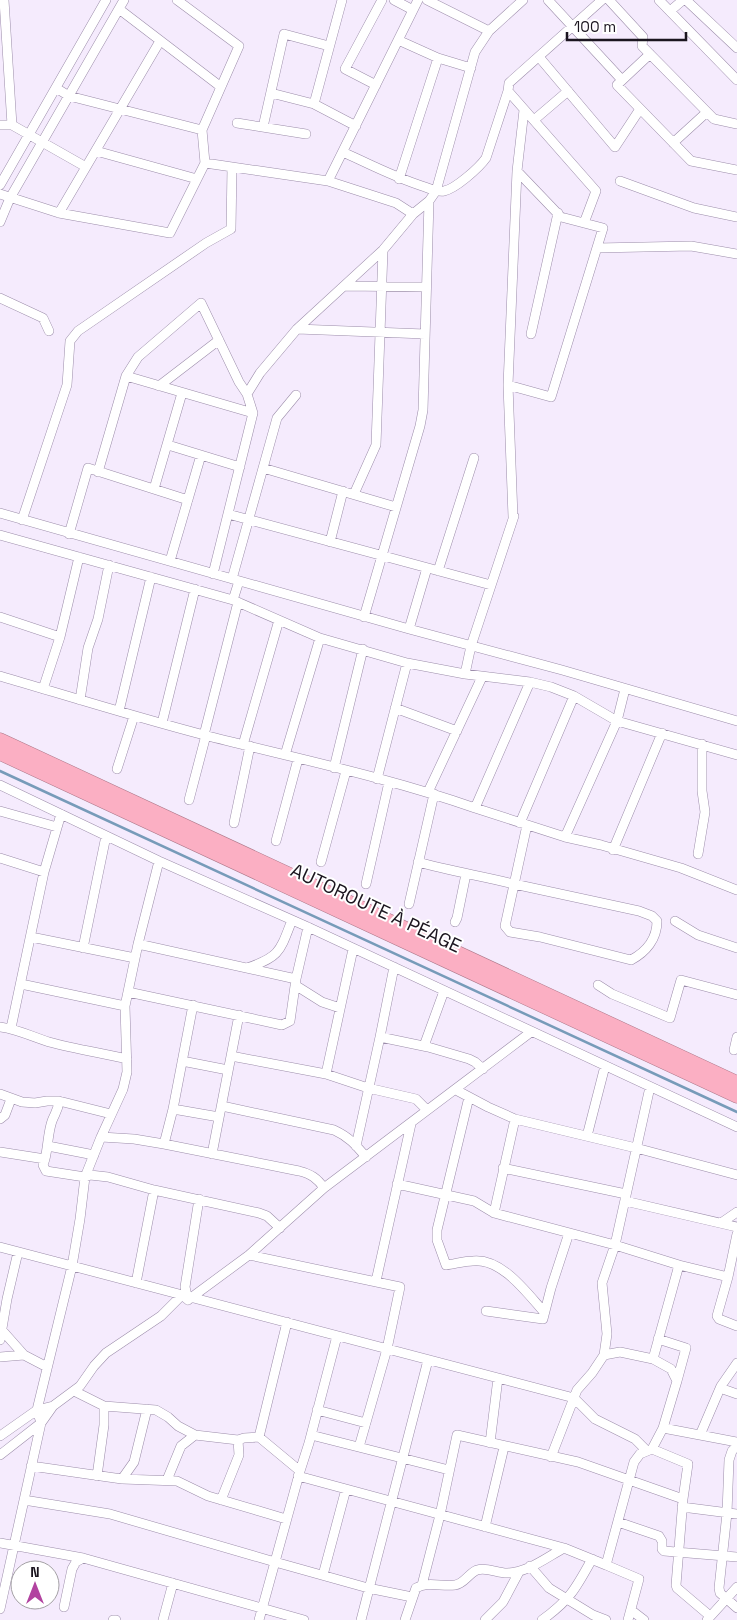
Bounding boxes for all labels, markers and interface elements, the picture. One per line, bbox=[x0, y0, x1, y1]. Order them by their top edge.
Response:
scale bar bbox=[567, 10, 686, 42]
text: 100 m bbox=[574, 17, 616, 36]
street label: AUTOROUTE À PÉAGE bbox=[287, 858, 465, 958]
north arrow bbox=[10, 1560, 60, 1610]
text: N bbox=[30, 1563, 40, 1581]

